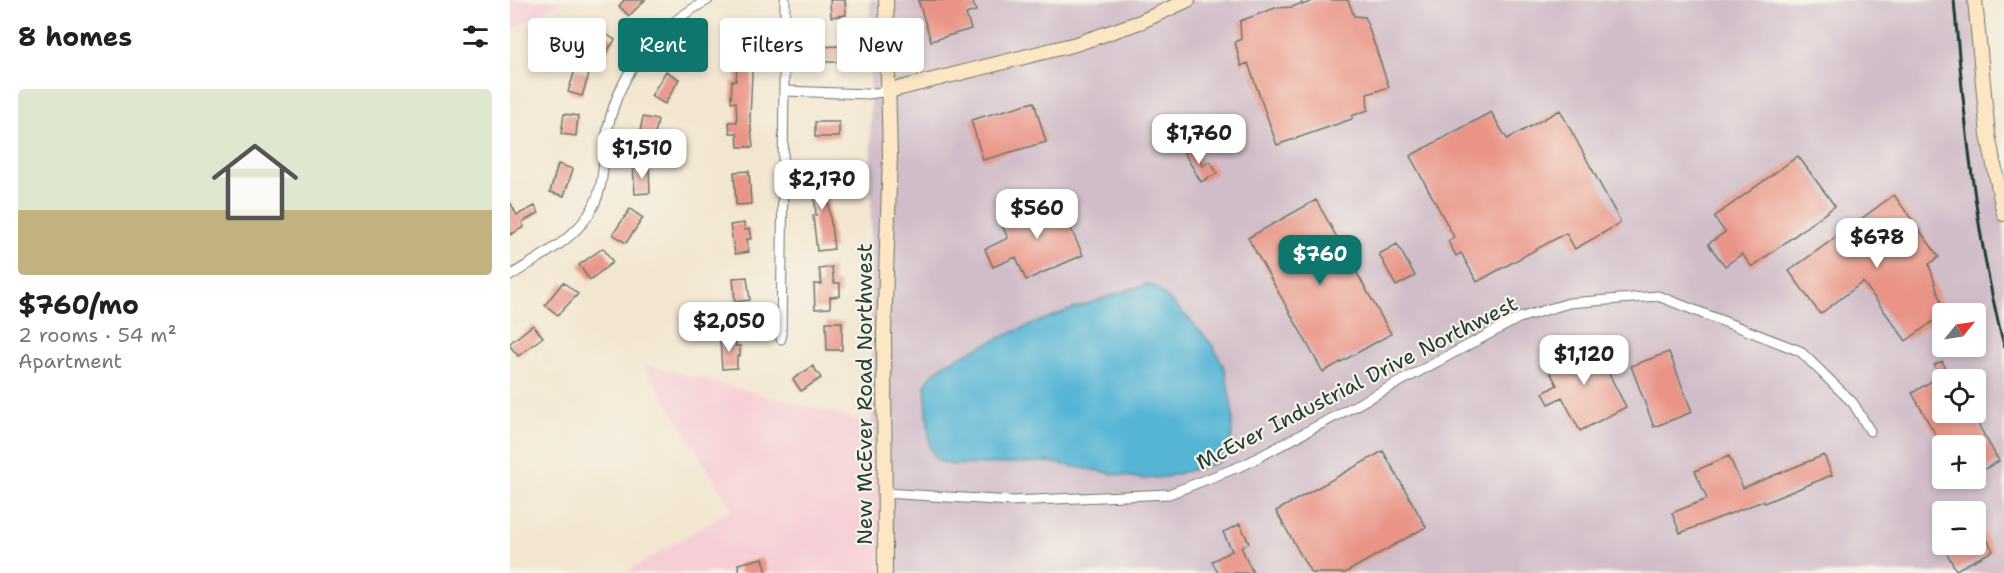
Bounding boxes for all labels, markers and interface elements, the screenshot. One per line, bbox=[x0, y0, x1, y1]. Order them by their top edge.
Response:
chip: Buy bbox=[528, 18, 606, 72]
chip: Rent bbox=[618, 18, 708, 72]
chip: Filters bbox=[720, 18, 825, 72]
chip: New bbox=[837, 18, 924, 72]
text: 8 homes bbox=[18, 19, 132, 54]
icon: filters bbox=[459, 20, 492, 53]
pin: $1,760 bbox=[1150, 114, 1248, 165]
text: $1,760 bbox=[1166, 120, 1232, 146]
icon: home bbox=[201, 128, 309, 236]
pin: $1,510 bbox=[593, 129, 691, 180]
text: $1,510 bbox=[612, 135, 672, 161]
pin: $2,170 bbox=[773, 160, 871, 211]
text: $2,170 bbox=[788, 166, 856, 192]
pin: $560 bbox=[1001, 189, 1073, 240]
text: $560 bbox=[1010, 195, 1064, 221]
pin: $678 bbox=[1841, 218, 1913, 269]
text: $678 bbox=[1850, 224, 1904, 250]
pin: $760 bbox=[1284, 235, 1356, 286]
text: $760 bbox=[1292, 241, 1348, 267]
street label: New McEver Road Northwest bbox=[851, 243, 879, 545]
text: $760/mo bbox=[18, 287, 139, 322]
street label: McEver Industrial Drive Northwest bbox=[1192, 289, 1522, 477]
pin: $2,050 bbox=[680, 302, 778, 353]
north arrow bbox=[1932, 303, 1986, 357]
map controls bbox=[1932, 303, 1986, 555]
text: $2,050 bbox=[693, 308, 765, 334]
text: 2 rooms · 54 m² bbox=[18, 322, 177, 348]
pin: $1,120 bbox=[1535, 335, 1633, 386]
text: $1,120 bbox=[1554, 341, 1614, 367]
text: Apartment bbox=[18, 348, 122, 374]
button: locate bbox=[1932, 369, 1986, 423]
button: + bbox=[1932, 435, 1986, 489]
button: − bbox=[1932, 501, 1986, 555]

